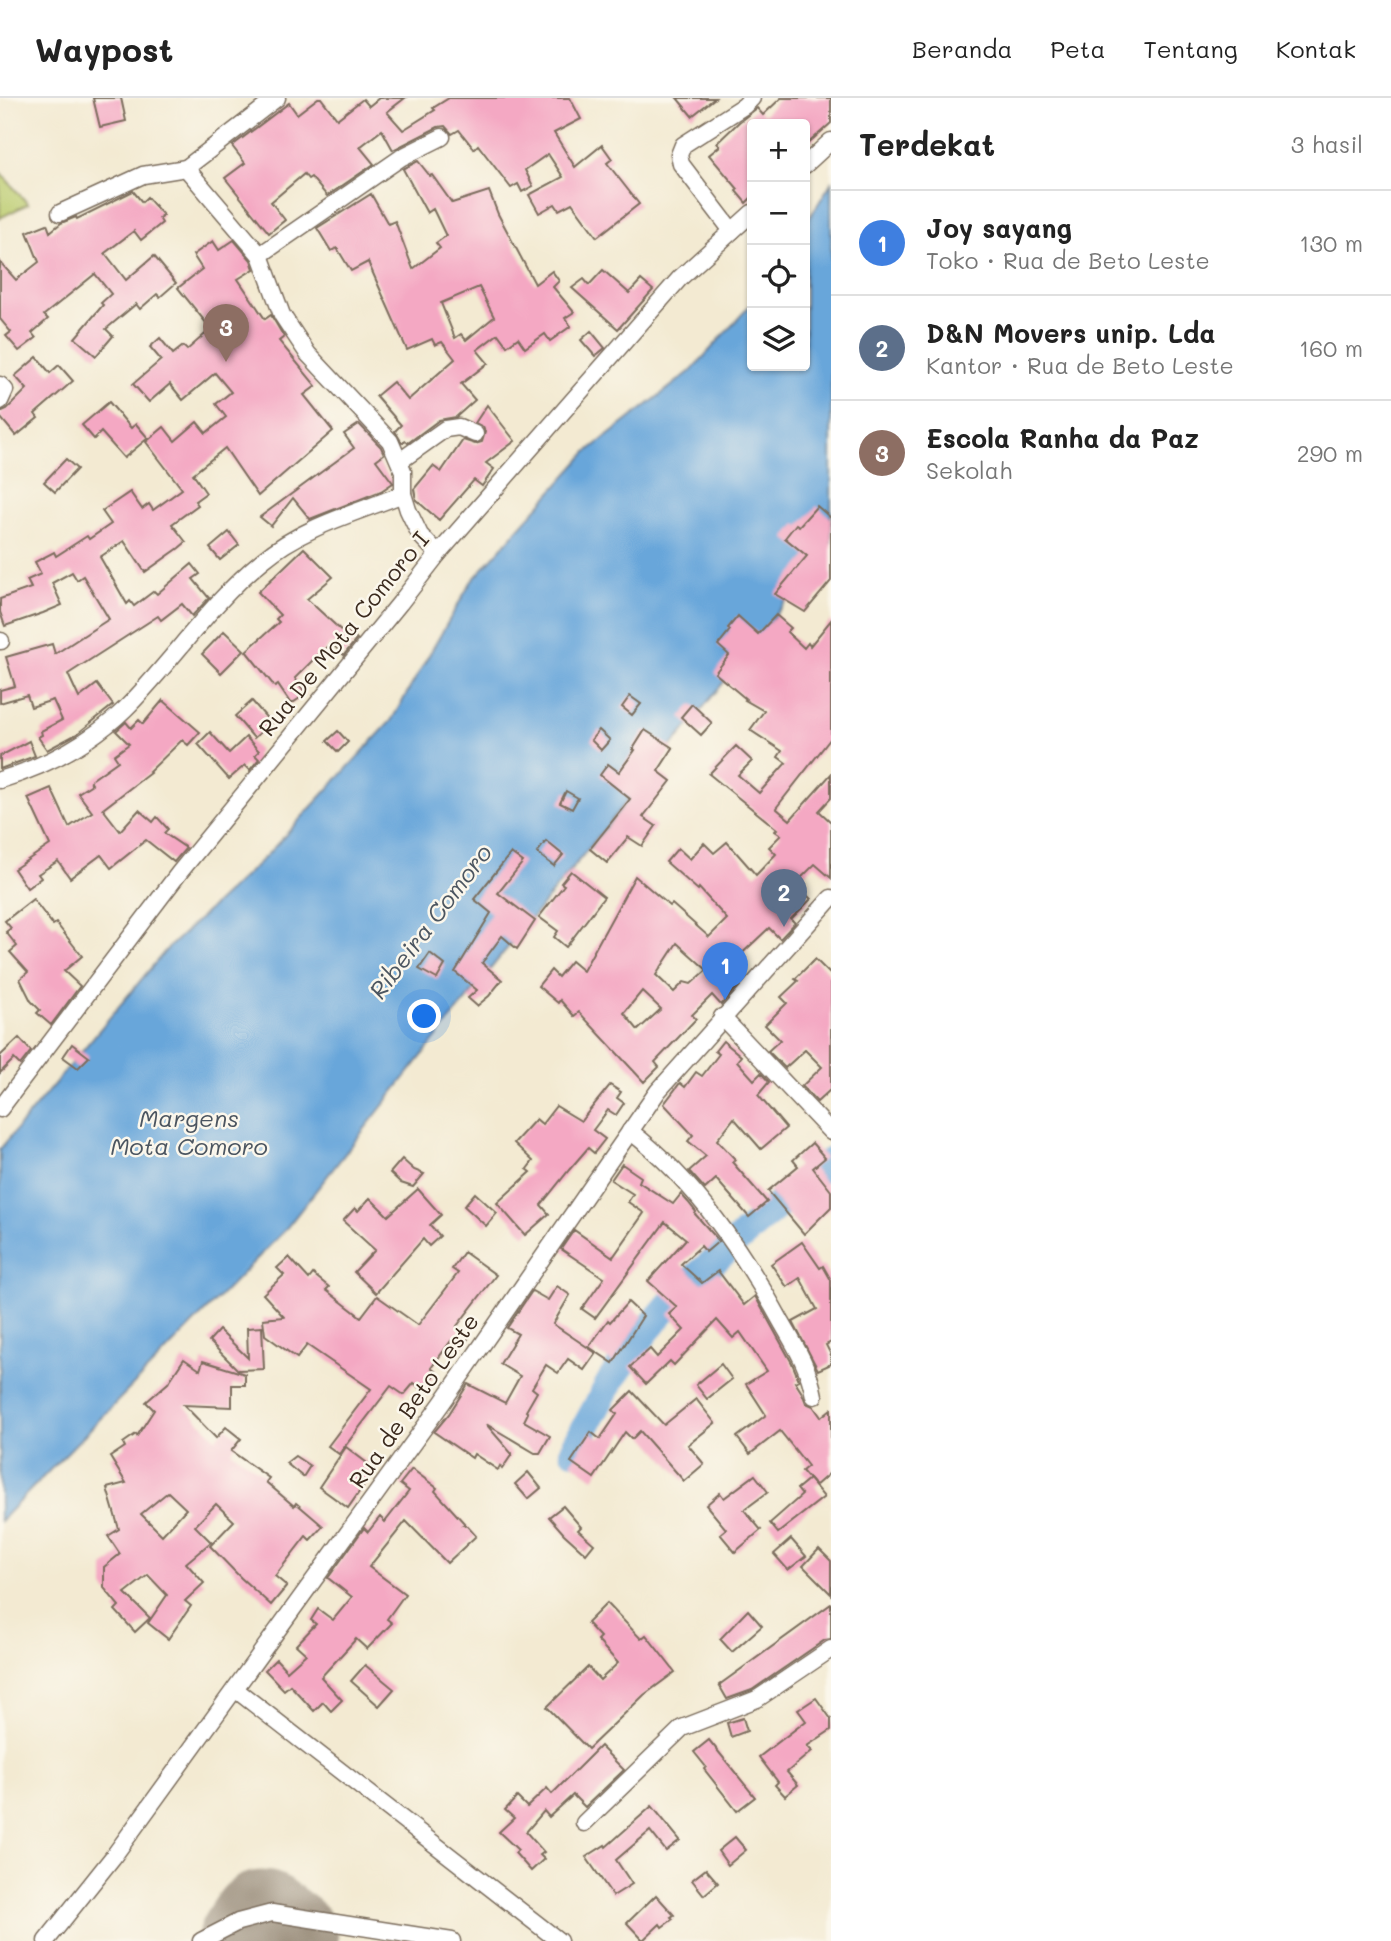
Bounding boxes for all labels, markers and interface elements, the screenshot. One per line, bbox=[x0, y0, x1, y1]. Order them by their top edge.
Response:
text: Waypost bbox=[35, 27, 173, 70]
text: Beranda bbox=[912, 33, 1012, 64]
text: Peta bbox=[1050, 33, 1105, 64]
text: Tentang bbox=[1143, 33, 1238, 64]
text: Kontak bbox=[1276, 33, 1356, 64]
map controls bbox=[747, 119, 810, 371]
button: + bbox=[747, 119, 810, 182]
text: Terdekat bbox=[859, 124, 995, 164]
text: 3 hasil bbox=[1291, 129, 1363, 159]
button: − bbox=[747, 182, 810, 245]
text: Joy sayang bbox=[926, 211, 1072, 245]
text: 1 bbox=[877, 228, 887, 258]
text: 130 m bbox=[1299, 228, 1363, 258]
button: locate bbox=[747, 245, 810, 308]
text: Toko · Rua de Beto Leste bbox=[926, 245, 1210, 275]
pin: 3 bbox=[203, 304, 249, 362]
button: layers bbox=[747, 308, 810, 371]
text: D&N Movers unip. Lda bbox=[926, 316, 1215, 350]
text: 2 bbox=[876, 333, 888, 363]
text: 160 m bbox=[1299, 333, 1363, 363]
text: Kantor · Rua de Beto Leste bbox=[926, 350, 1234, 380]
text: Escola Ranha da Paz bbox=[926, 421, 1199, 455]
text: 3 bbox=[875, 438, 889, 468]
text: 290 m bbox=[1297, 438, 1363, 468]
text: Sekolah bbox=[926, 455, 1012, 485]
street label: Rua De Mota Comoro I bbox=[251, 525, 435, 742]
water label: Ribeira Comoro bbox=[361, 838, 498, 1005]
pin: 2 bbox=[761, 869, 807, 927]
pin: 1 bbox=[702, 942, 748, 1000]
your location bbox=[407, 999, 441, 1033]
water label: Margens Mota Comoro bbox=[110, 1102, 268, 1161]
street label: Rua de Beto Leste bbox=[342, 1307, 485, 1494]

